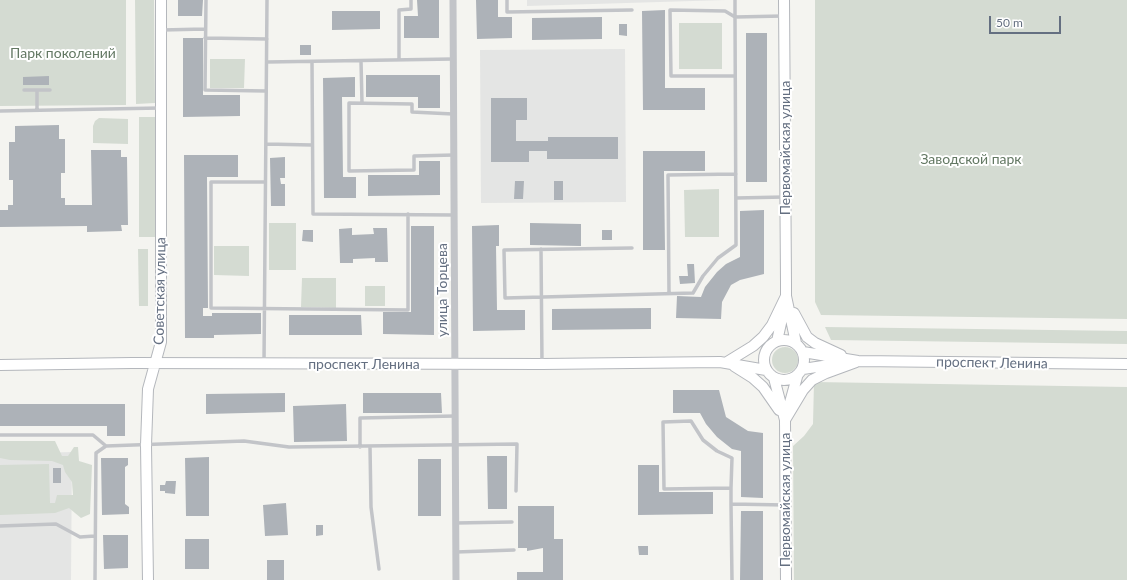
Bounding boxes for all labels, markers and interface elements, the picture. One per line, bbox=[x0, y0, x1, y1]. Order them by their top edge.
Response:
scale bar bbox=[991, 8, 1063, 34]
text: 50 m bbox=[996, 15, 1023, 30]
park label: Парк поколений bbox=[10, 45, 116, 61]
street label: Первомайская улица bbox=[777, 81, 793, 215]
park label: Заводской парк bbox=[920, 151, 1022, 167]
street label: Советская улица bbox=[151, 237, 169, 345]
street label: улица Торцева bbox=[434, 243, 450, 337]
street label: проспект Ленина bbox=[936, 354, 1048, 372]
street label: проспект Ленина bbox=[308, 356, 420, 372]
street label: Первомайская улица bbox=[777, 433, 793, 567]

